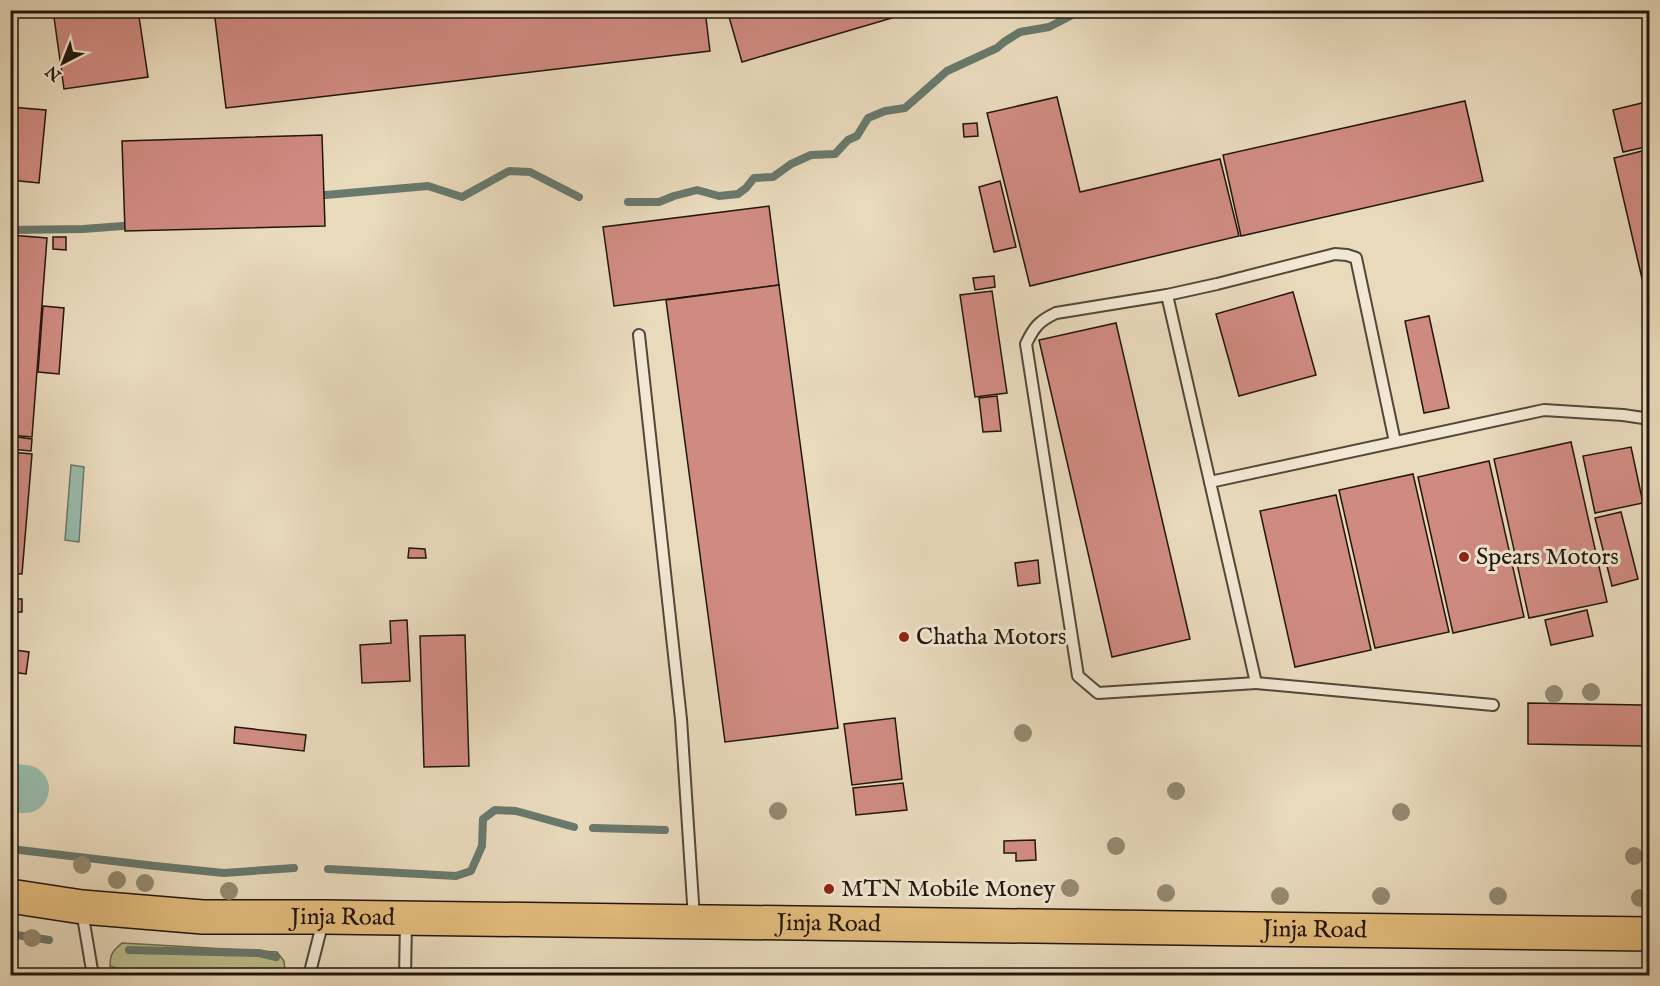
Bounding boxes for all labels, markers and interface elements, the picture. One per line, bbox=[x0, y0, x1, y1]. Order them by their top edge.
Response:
north arrow bbox=[33, 33, 93, 93]
text: N bbox=[42, 60, 67, 85]
place label: Spears Motors bbox=[1476, 542, 1619, 573]
marker: Spears Motors bbox=[1457, 550, 1471, 564]
place label: Chatha Motors bbox=[916, 622, 1066, 653]
marker: Chatha Motors bbox=[897, 630, 911, 644]
place label: MTN Mobile Money bbox=[841, 874, 1055, 905]
marker: MTN Mobile Money bbox=[822, 882, 836, 896]
street label: Jinja Road bbox=[288, 902, 395, 933]
street label: Jinja Road bbox=[773, 907, 881, 940]
street label: Jinja Road bbox=[1259, 913, 1367, 946]

